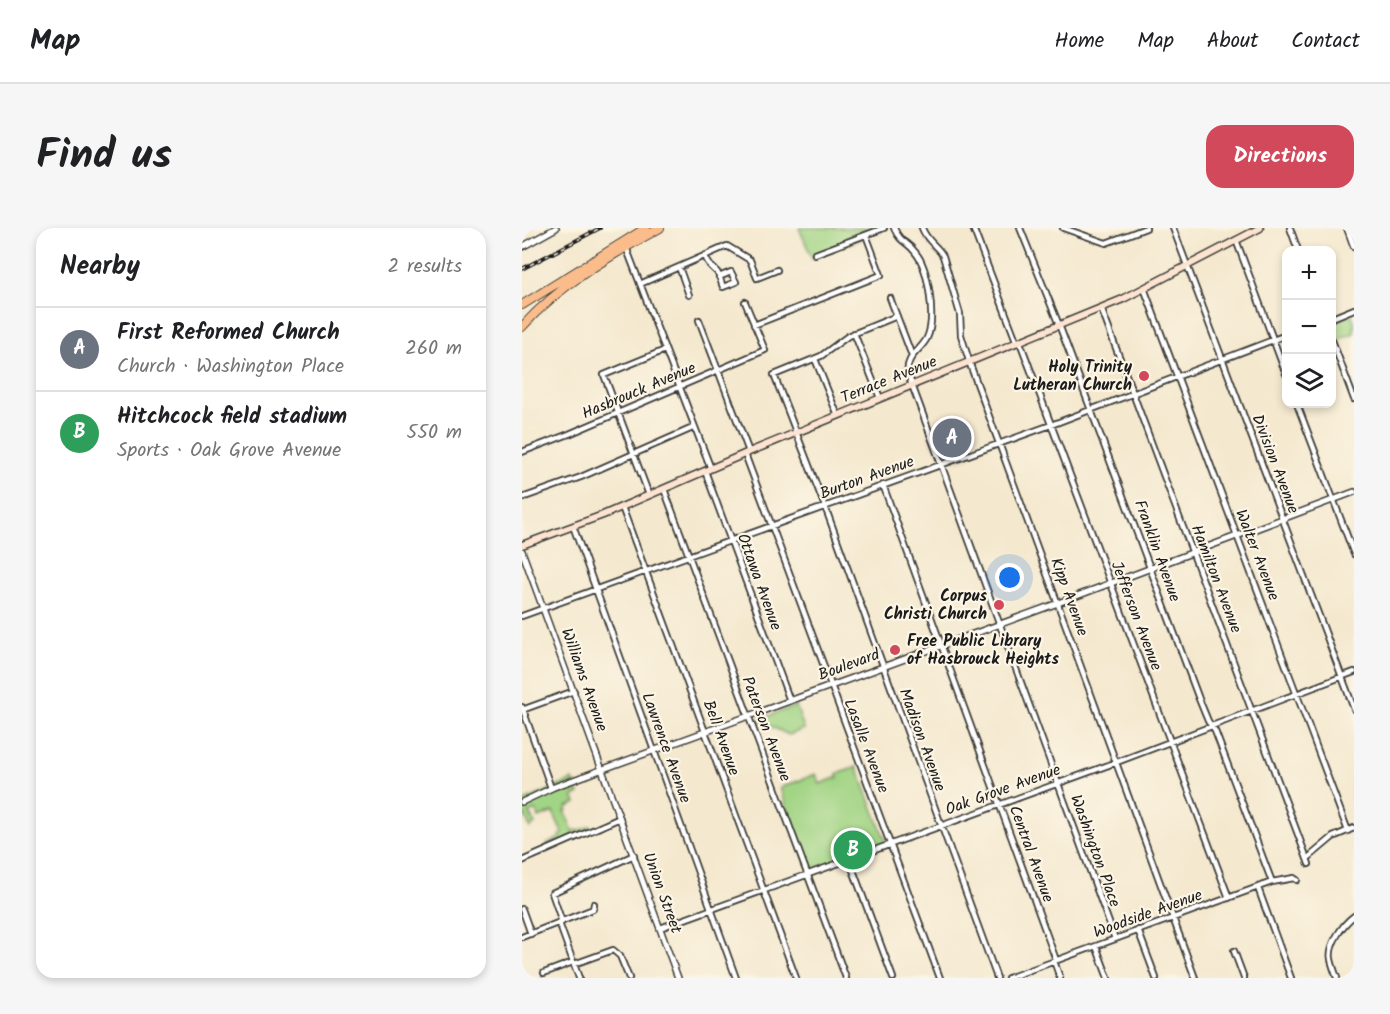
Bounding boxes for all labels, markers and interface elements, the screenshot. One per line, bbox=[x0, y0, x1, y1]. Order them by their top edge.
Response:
text: Map bbox=[30, 19, 81, 64]
text: Home bbox=[1055, 25, 1104, 58]
text: Map bbox=[1137, 25, 1174, 58]
text: About bbox=[1207, 25, 1258, 58]
text: Contact bbox=[1291, 25, 1360, 58]
text: Find us bbox=[36, 123, 172, 190]
button: Directions bbox=[1206, 125, 1354, 188]
text: Nearby bbox=[60, 246, 140, 288]
map controls bbox=[1282, 246, 1336, 408]
button: + bbox=[1282, 246, 1336, 300]
text: 2 results bbox=[387, 251, 462, 283]
button: − bbox=[1282, 300, 1336, 354]
text: First Reformed Church bbox=[117, 316, 340, 351]
text: A bbox=[73, 333, 86, 365]
text: 260 m bbox=[405, 333, 462, 365]
street label: Terrace Avenue bbox=[837, 349, 941, 411]
text: Church · Washington Place bbox=[117, 351, 344, 383]
button: layers bbox=[1282, 354, 1336, 408]
place label: Holy Trinity Lutheran Church bbox=[1013, 355, 1133, 398]
street label: Hasbrouck Avenue bbox=[578, 356, 700, 426]
marker: Holy Trinity Lutheran Church bbox=[1137, 369, 1151, 383]
text: Hitchcock field stadium bbox=[117, 400, 347, 435]
street label: Division Avenue bbox=[1245, 411, 1305, 517]
pin: A bbox=[932, 416, 972, 460]
text: B bbox=[73, 417, 86, 449]
text: 550 m bbox=[407, 417, 462, 449]
text: Sports · Oak Grove Avenue bbox=[117, 435, 341, 467]
street label: Burton Avenue bbox=[816, 449, 918, 507]
street label: Franklin Avenue bbox=[1127, 496, 1187, 606]
street label: Walter Avenue bbox=[1228, 506, 1286, 604]
street label: Hamilton Avenue bbox=[1184, 521, 1248, 637]
street label: Ottawa Avenue bbox=[730, 530, 788, 634]
street label: Kipp Avenue bbox=[1043, 554, 1095, 640]
street label: Jefferson Avenue bbox=[1104, 558, 1168, 674]
your location bbox=[995, 563, 1024, 592]
place label: Corpus Christi Church bbox=[884, 584, 988, 627]
marker: Corpus Christi Church bbox=[992, 598, 1006, 612]
street label: Williams Avenue bbox=[554, 625, 614, 735]
place label: Free Public Library of Hasbrouck Heights bbox=[907, 629, 1060, 672]
street label: Boulevard bbox=[815, 642, 884, 688]
marker: Free Public Library of Hasbrouck Heights bbox=[888, 643, 902, 657]
street label: Paterson Avenue bbox=[734, 673, 798, 785]
street label: Madison Avenue bbox=[892, 685, 952, 795]
street label: Lawrence Avenue bbox=[634, 689, 698, 807]
street label: Lasalle Avenue bbox=[837, 695, 895, 797]
street label: Bell Avenue bbox=[696, 697, 746, 779]
street label: Oak Grove Avenue bbox=[942, 758, 1064, 822]
street label: Washington Place bbox=[1063, 791, 1127, 911]
street label: Central Avenue bbox=[1002, 802, 1060, 906]
pin: B bbox=[834, 828, 872, 872]
street label: Union Street bbox=[636, 849, 688, 938]
street label: Woodside Avenue bbox=[1090, 883, 1206, 945]

